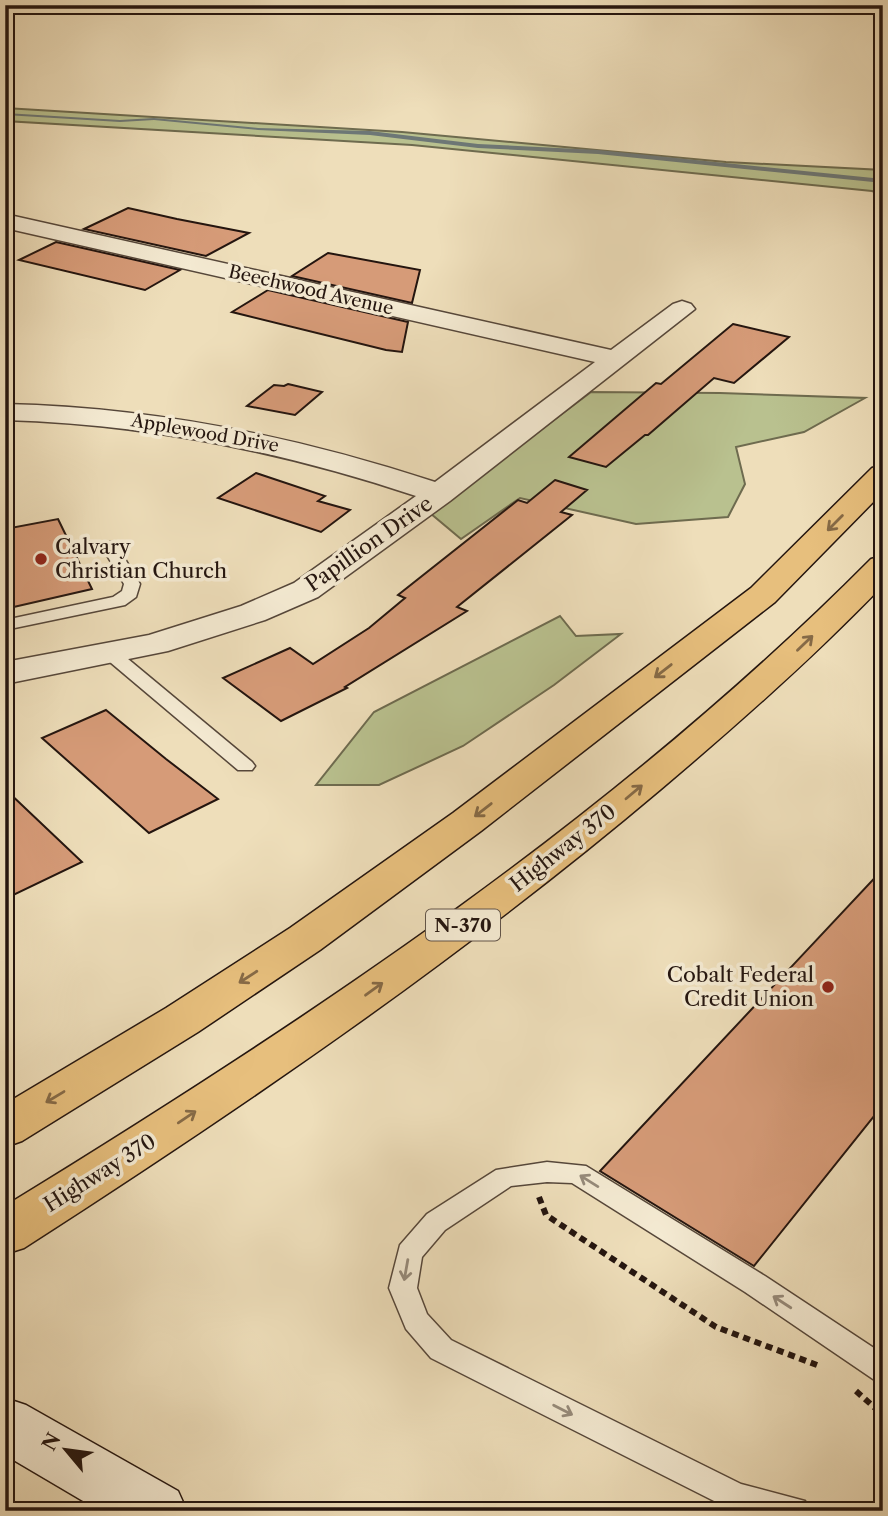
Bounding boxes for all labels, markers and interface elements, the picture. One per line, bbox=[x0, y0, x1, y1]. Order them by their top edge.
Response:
street label: Beechwood Avenue bbox=[226, 260, 396, 320]
street label: Applewood Drive bbox=[128, 409, 281, 457]
street label: Papillion Drive bbox=[300, 491, 437, 597]
one-way arrow bbox=[827, 514, 844, 531]
place label: Calvary Christian Church bbox=[55, 534, 227, 583]
marker: Calvary Christian Church bbox=[33, 551, 49, 567]
one-way arrow bbox=[796, 634, 813, 651]
one-way arrow bbox=[655, 664, 673, 679]
one-way arrow bbox=[625, 784, 643, 800]
street label: Highway 370 bbox=[505, 799, 621, 897]
one-way arrow bbox=[474, 803, 493, 817]
road number: N-370 bbox=[426, 909, 500, 940]
place label: Cobalt Federal Credit Union bbox=[667, 962, 814, 1011]
one-way arrow bbox=[239, 969, 258, 984]
marker: Cobalt Federal Credit Union bbox=[820, 979, 836, 995]
one-way arrow bbox=[364, 981, 383, 996]
one-way arrow bbox=[45, 1091, 65, 1105]
one-way arrow bbox=[177, 1110, 196, 1125]
street label: Highway 370 bbox=[39, 1128, 160, 1217]
one-way arrow bbox=[580, 1174, 600, 1188]
one-way arrow bbox=[399, 1258, 412, 1281]
one-way arrow bbox=[773, 1295, 792, 1309]
one-way arrow bbox=[552, 1404, 573, 1417]
north arrow bbox=[32, 1414, 102, 1484]
text: N bbox=[38, 1429, 66, 1455]

